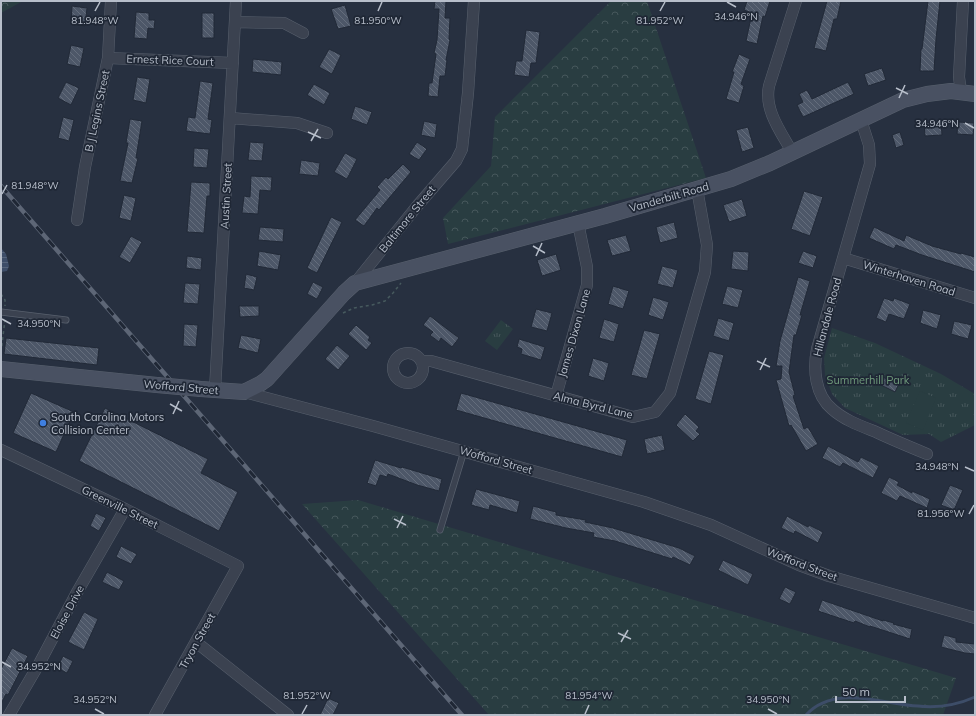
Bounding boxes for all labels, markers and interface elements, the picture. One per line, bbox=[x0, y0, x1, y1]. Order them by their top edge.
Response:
text: 34.946°N bbox=[714, 10, 758, 23]
text: 81.948°W bbox=[71, 14, 119, 27]
text: 81.950°W bbox=[354, 14, 402, 27]
text: 81.952°W bbox=[636, 14, 684, 27]
street label: Ernest Rice Court bbox=[126, 51, 214, 69]
street label: B J Legins Street bbox=[82, 69, 113, 153]
text: 34.946°N bbox=[915, 117, 959, 130]
street label: Austin Street bbox=[217, 163, 235, 229]
text: 81.948°W bbox=[11, 179, 59, 192]
street label: Vanderbilt Road bbox=[628, 179, 710, 215]
street label: Baltimore Street bbox=[376, 183, 438, 255]
street label: Winterhaven Road bbox=[861, 257, 957, 299]
street label: Hillandale Road bbox=[810, 276, 844, 358]
street label: James Dixon Lane bbox=[555, 287, 593, 379]
text: 34.950°N bbox=[17, 317, 61, 330]
park label: Summerhill Park bbox=[827, 373, 910, 387]
street label: Wofford Street bbox=[143, 377, 219, 397]
street label: Alma Byrd Lane bbox=[552, 388, 634, 422]
place label: South Carolina Motors Collision Center bbox=[51, 410, 164, 437]
marker: South Carolina Motors Collision Center bbox=[38, 418, 48, 428]
street label: Wofford Street bbox=[458, 443, 534, 477]
text: 34.948°N bbox=[915, 460, 959, 473]
street label: Greenville Street bbox=[79, 482, 161, 532]
text: 81.956°W bbox=[917, 507, 965, 520]
street label: Wofford Street bbox=[764, 544, 840, 584]
street label: Eloise Drive bbox=[47, 583, 87, 641]
street label: Tryon Street bbox=[176, 610, 218, 671]
text: 34.952°N bbox=[17, 660, 61, 673]
scale bar bbox=[836, 678, 905, 704]
text: 50 m bbox=[842, 684, 870, 699]
text: 81.952°W bbox=[283, 689, 331, 702]
text: 81.954°W bbox=[565, 689, 613, 702]
text: 34.952°N bbox=[73, 693, 117, 706]
text: 34.950°N bbox=[746, 693, 790, 706]

